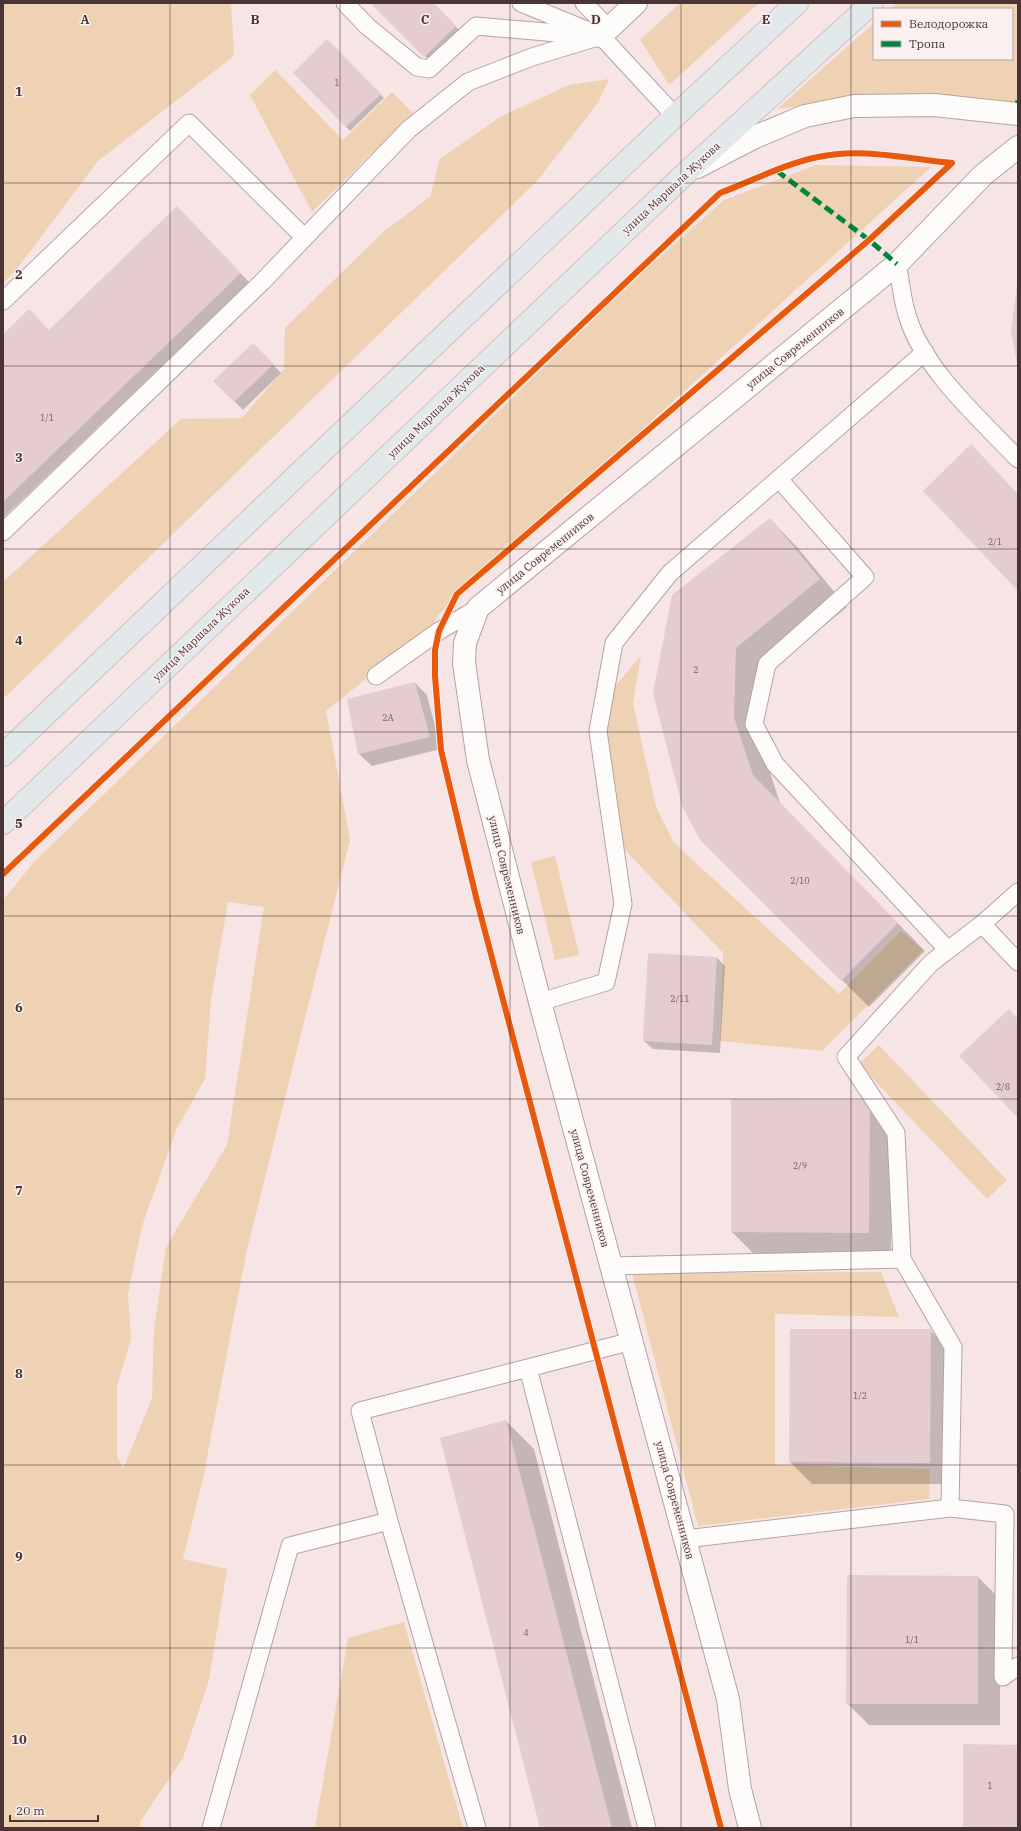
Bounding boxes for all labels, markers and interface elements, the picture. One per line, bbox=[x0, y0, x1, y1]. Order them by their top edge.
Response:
legend bbox=[873, 8, 1013, 60]
text: A bbox=[80, 11, 90, 28]
text: B bbox=[250, 11, 260, 28]
text: C bbox=[421, 11, 430, 28]
text: D bbox=[591, 11, 601, 28]
text: E bbox=[762, 11, 770, 28]
text: Велодорожка bbox=[909, 16, 989, 31]
text: Тропа bbox=[909, 36, 946, 51]
house number: 1 bbox=[334, 77, 340, 88]
text: 1 bbox=[15, 83, 23, 100]
street label: улица Маршала Жукова bbox=[619, 139, 723, 237]
text: 2 bbox=[15, 266, 23, 283]
street label: улица Современников bbox=[743, 304, 847, 392]
street label: улица Маршала Жукова bbox=[385, 361, 487, 461]
house number: 1/1 bbox=[40, 412, 54, 423]
text: 3 bbox=[15, 449, 23, 466]
street label: улица Современников bbox=[493, 509, 597, 597]
house number: 2/1 bbox=[988, 536, 1002, 547]
street label: улица Маршала Жукова bbox=[150, 584, 252, 684]
text: 4 bbox=[15, 632, 23, 649]
house number: 2 bbox=[693, 664, 699, 675]
house number: 2А bbox=[382, 712, 395, 723]
street label: улица Современников bbox=[485, 814, 529, 936]
text: 5 bbox=[15, 815, 23, 832]
house number: 2/10 bbox=[790, 875, 810, 886]
house number: 2/11 bbox=[670, 993, 690, 1004]
text: 6 bbox=[15, 999, 23, 1016]
house number: 2/8 bbox=[996, 1081, 1010, 1092]
street label: улица Современников bbox=[567, 1127, 613, 1249]
house number: 2/9 bbox=[793, 1160, 807, 1171]
text: 7 bbox=[15, 1182, 23, 1199]
text: 8 bbox=[15, 1365, 23, 1382]
house number: 1/2 bbox=[853, 1390, 867, 1401]
street label: улица Современников bbox=[652, 1439, 698, 1561]
text: 9 bbox=[15, 1548, 23, 1565]
house number: 4 bbox=[523, 1627, 529, 1638]
house number: 1/1 bbox=[905, 1634, 919, 1645]
text: 10 bbox=[11, 1731, 27, 1748]
house number: 1 bbox=[987, 1780, 993, 1791]
scale bar bbox=[10, 1797, 98, 1823]
text: 20 m bbox=[16, 1803, 45, 1818]

